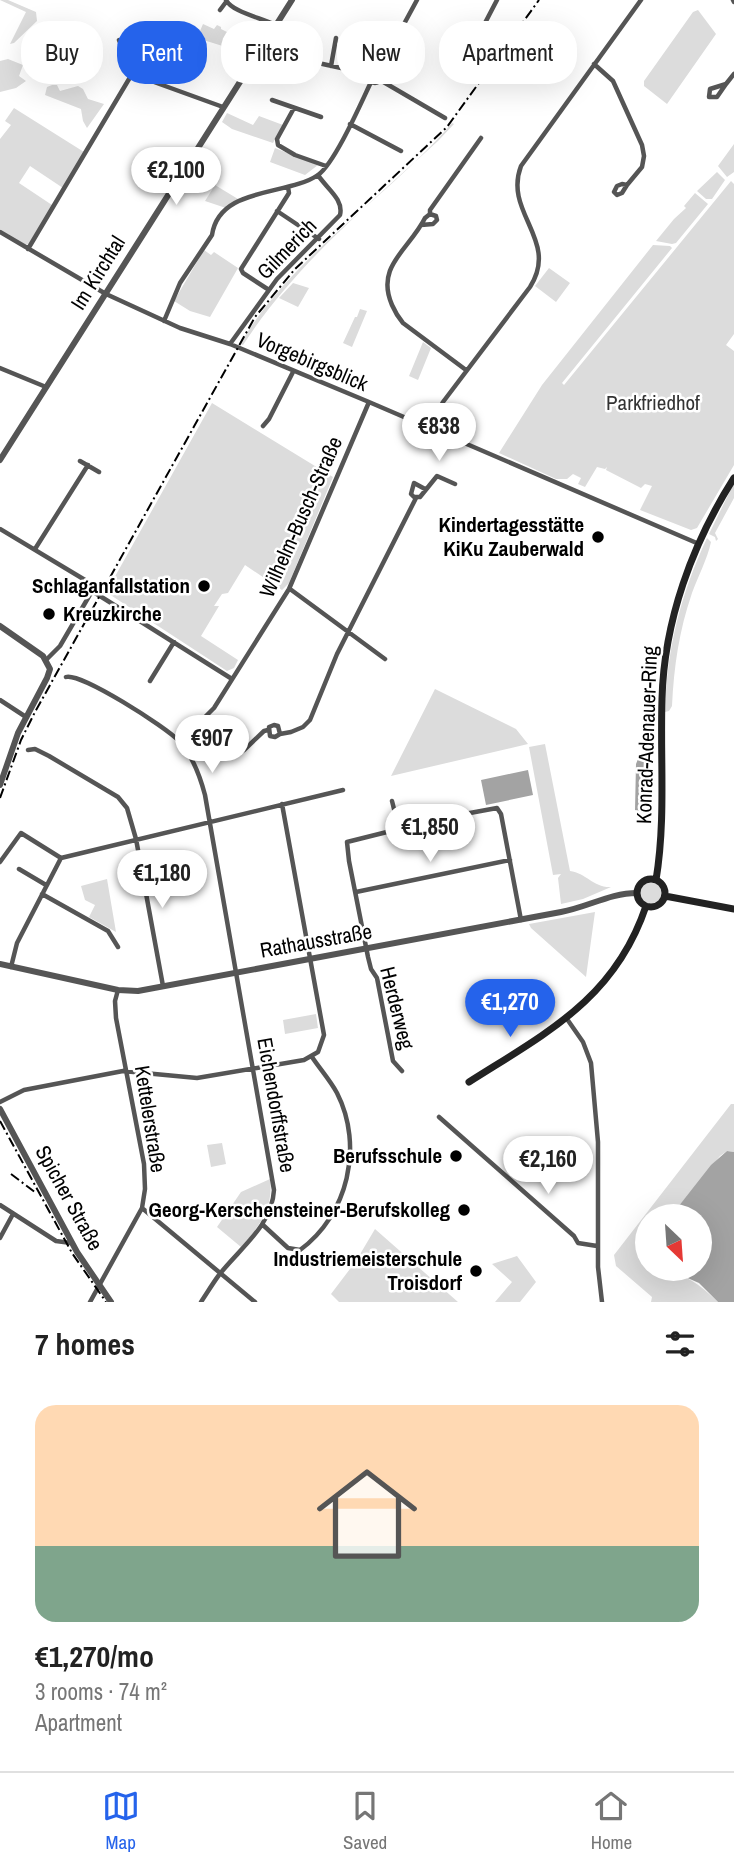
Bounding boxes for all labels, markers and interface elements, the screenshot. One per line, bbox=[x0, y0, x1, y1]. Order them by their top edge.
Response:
chip: Buy bbox=[21, 21, 103, 84]
chip: Rent bbox=[117, 21, 207, 84]
chip: Filters bbox=[221, 21, 323, 84]
chip: New bbox=[337, 21, 425, 84]
chip: Apartment bbox=[439, 21, 577, 84]
pin: €2,100 bbox=[119, 148, 233, 207]
text: €2,100 bbox=[147, 154, 205, 185]
street label: Gilmerich bbox=[250, 212, 323, 286]
street label: Im Kirchtal bbox=[63, 230, 132, 315]
street label: Vorgebirgsblick bbox=[252, 325, 373, 398]
park label: Parkfriedhof bbox=[606, 388, 700, 417]
pin: €838 bbox=[398, 404, 480, 463]
text: €838 bbox=[418, 410, 460, 441]
street label: Wilhelm-Busch-Straße bbox=[252, 432, 349, 602]
place label: Kindertagesstätte KiKu Zauberwald bbox=[439, 510, 584, 563]
marker: Kindertagesstätte KiKu Zauberwald bbox=[590, 529, 606, 545]
place label: Schlaganfallstation bbox=[32, 571, 190, 600]
marker: Schlaganfallstation bbox=[196, 578, 212, 594]
place label: Kreuzkirche bbox=[63, 599, 162, 628]
marker: Kreuzkirche bbox=[41, 606, 57, 622]
street label: Konrad-Adenauer-Ring bbox=[629, 645, 664, 824]
pin: €907 bbox=[171, 716, 253, 775]
text: €907 bbox=[191, 722, 233, 753]
pin: €1,850 bbox=[373, 804, 487, 864]
text: €1,850 bbox=[401, 811, 459, 842]
pin: €1,180 bbox=[105, 850, 219, 910]
text: €1,180 bbox=[133, 857, 191, 888]
street label: Rathausstraße bbox=[258, 916, 374, 965]
street label: Herderweg bbox=[373, 964, 422, 1053]
pin: €1,270 bbox=[453, 979, 567, 1039]
text: €1,270 bbox=[481, 986, 539, 1017]
street label: Eichendorffstraße bbox=[250, 1035, 303, 1175]
street label: Kettelerstraße bbox=[128, 1063, 173, 1175]
pin: €2,160 bbox=[491, 1136, 605, 1196]
street label: Spicher Straße bbox=[29, 1140, 110, 1255]
place label: Berufsschule bbox=[333, 1141, 442, 1170]
text: €2,160 bbox=[519, 1143, 577, 1174]
marker: Berufsschule bbox=[448, 1148, 464, 1164]
place label: Georg-Kerschensteiner-Berufskolleg bbox=[149, 1195, 450, 1224]
marker: Georg-Kerschensteiner-Berufskolleg bbox=[456, 1202, 472, 1218]
north arrow bbox=[635, 1204, 712, 1281]
map controls bbox=[635, 1204, 712, 1281]
place label: Industriemeisterschule Troisdorf bbox=[273, 1244, 462, 1297]
marker: Industriemeisterschule Troisdorf bbox=[468, 1263, 484, 1279]
text: 7 homes bbox=[35, 1324, 135, 1364]
icon: filters bbox=[661, 1325, 699, 1363]
icon: home bbox=[304, 1451, 430, 1577]
text: €1,270/mo bbox=[35, 1636, 154, 1676]
text: 3 rooms · 74 m² bbox=[35, 1676, 167, 1707]
text: Apartment bbox=[35, 1707, 122, 1738]
tab: Map bbox=[102, 1787, 140, 1855]
tab: Saved bbox=[343, 1787, 387, 1855]
tab: Home bbox=[591, 1787, 632, 1855]

